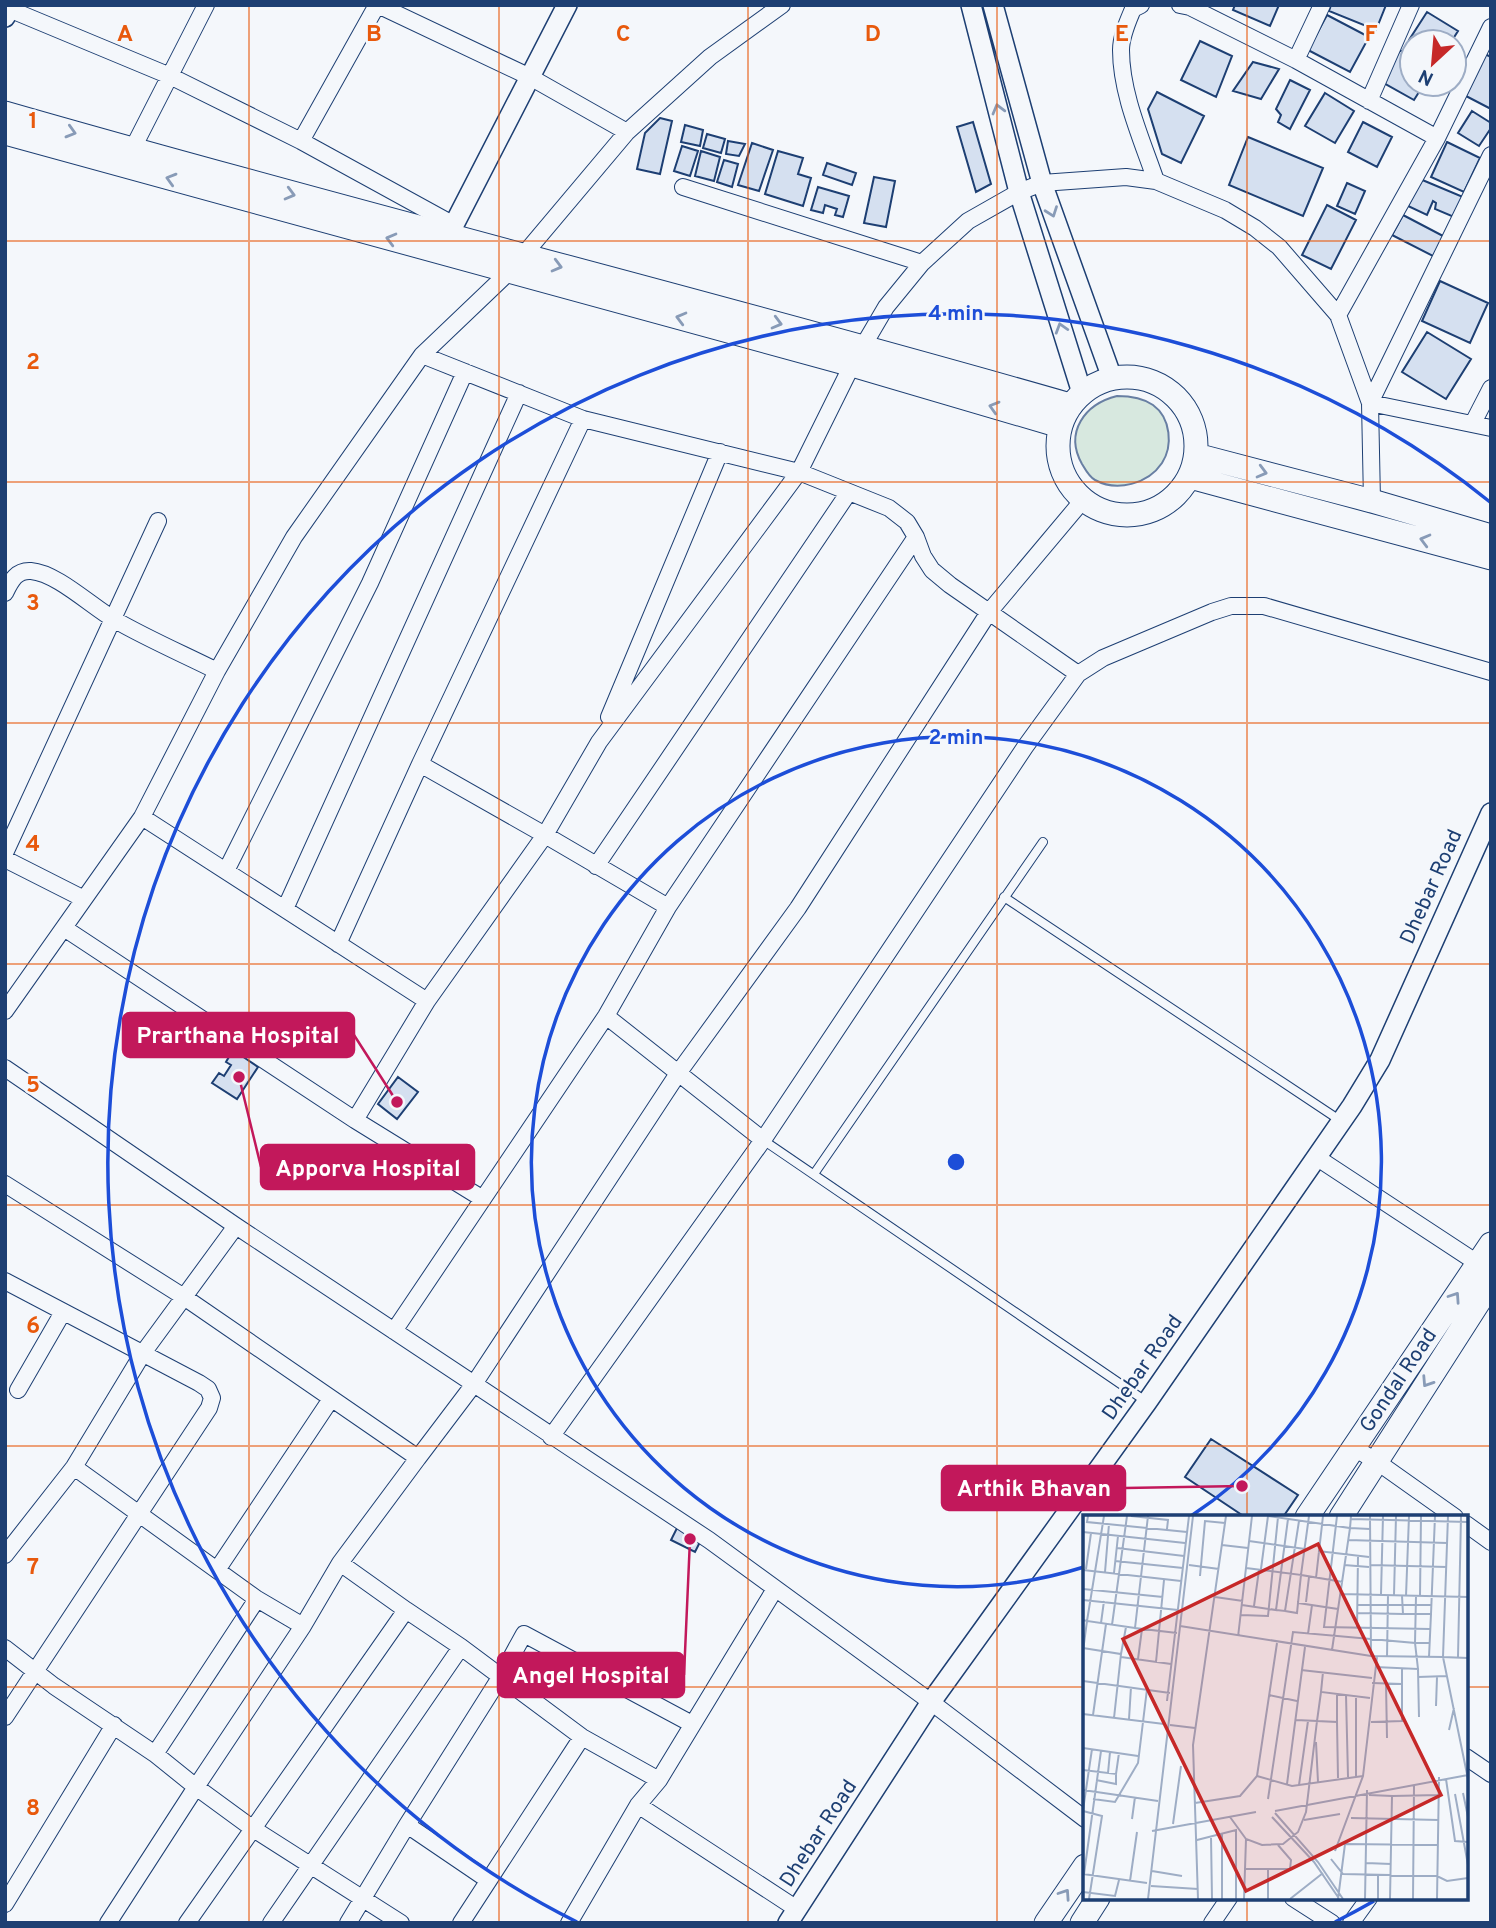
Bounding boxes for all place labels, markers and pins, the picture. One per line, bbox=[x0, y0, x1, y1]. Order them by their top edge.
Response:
callout: Prarthana Hospital bbox=[123, 1013, 354, 1057]
callout: Apporva Hospital bbox=[261, 1145, 474, 1189]
centre of rings bbox=[944, 1150, 968, 1174]
callout: Arthik Bhavan bbox=[942, 1466, 1125, 1510]
callout: Angel Hospital bbox=[498, 1653, 684, 1697]

